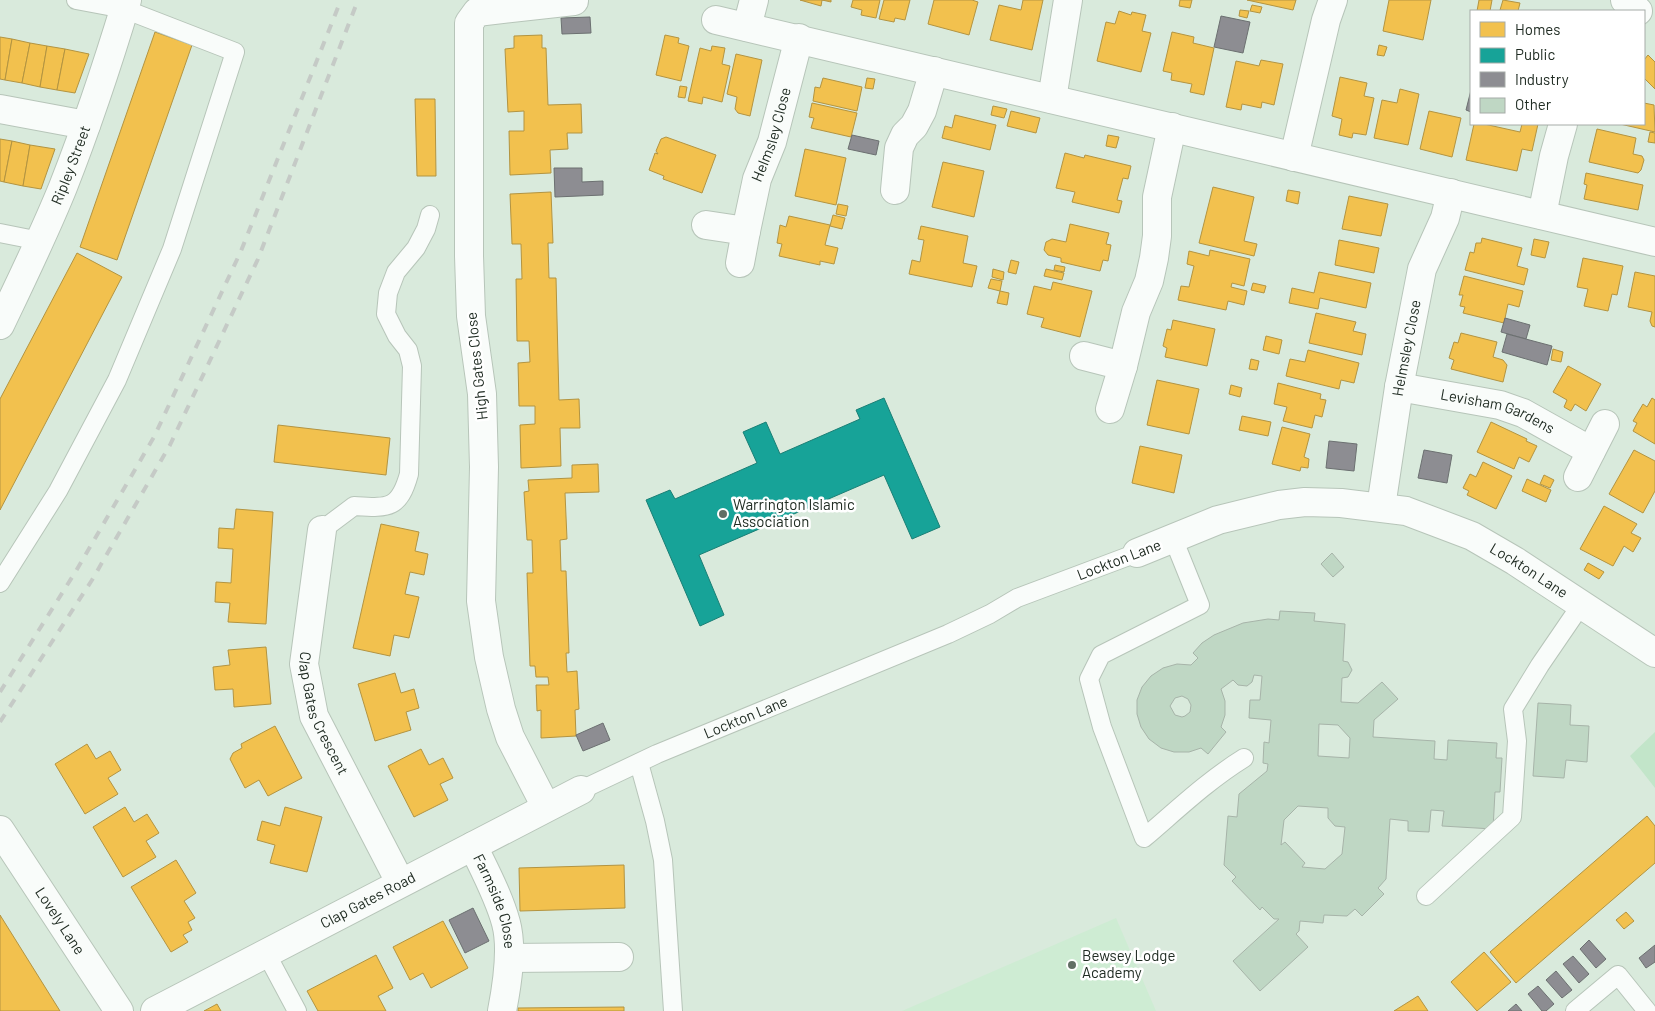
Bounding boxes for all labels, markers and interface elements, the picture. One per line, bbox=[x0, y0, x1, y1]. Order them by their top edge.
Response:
legend bbox=[1470, 10, 1645, 125]
text: Homes bbox=[1515, 20, 1560, 38]
text: Public bbox=[1515, 45, 1555, 63]
text: Industry bbox=[1515, 70, 1569, 88]
street label: Helmsley Close bbox=[747, 85, 794, 184]
text: Other bbox=[1515, 95, 1552, 113]
street label: Ripley Street bbox=[47, 123, 93, 207]
street label: Helmsley Close bbox=[1388, 298, 1424, 397]
street label: High Gates Close bbox=[461, 311, 491, 421]
street label: Levisham Gardens bbox=[1439, 385, 1558, 437]
place label: Warrington Islamic Association bbox=[733, 495, 855, 530]
marker: Warrington Islamic Association bbox=[717, 508, 729, 520]
street label: Lockton Lane bbox=[1074, 535, 1163, 583]
street label: Lockton Lane bbox=[1487, 538, 1572, 601]
street label: Clap Gates Crescent bbox=[296, 651, 353, 777]
street label: Lockton Lane bbox=[701, 691, 790, 742]
street label: Farmside Close bbox=[470, 851, 519, 949]
street label: Clap Gates Road bbox=[317, 867, 418, 932]
street label: Lovely Lane bbox=[32, 883, 89, 958]
place label: Bewsey Lodge Academy bbox=[1082, 946, 1175, 981]
marker: Bewsey Lodge Academy bbox=[1066, 959, 1078, 971]

